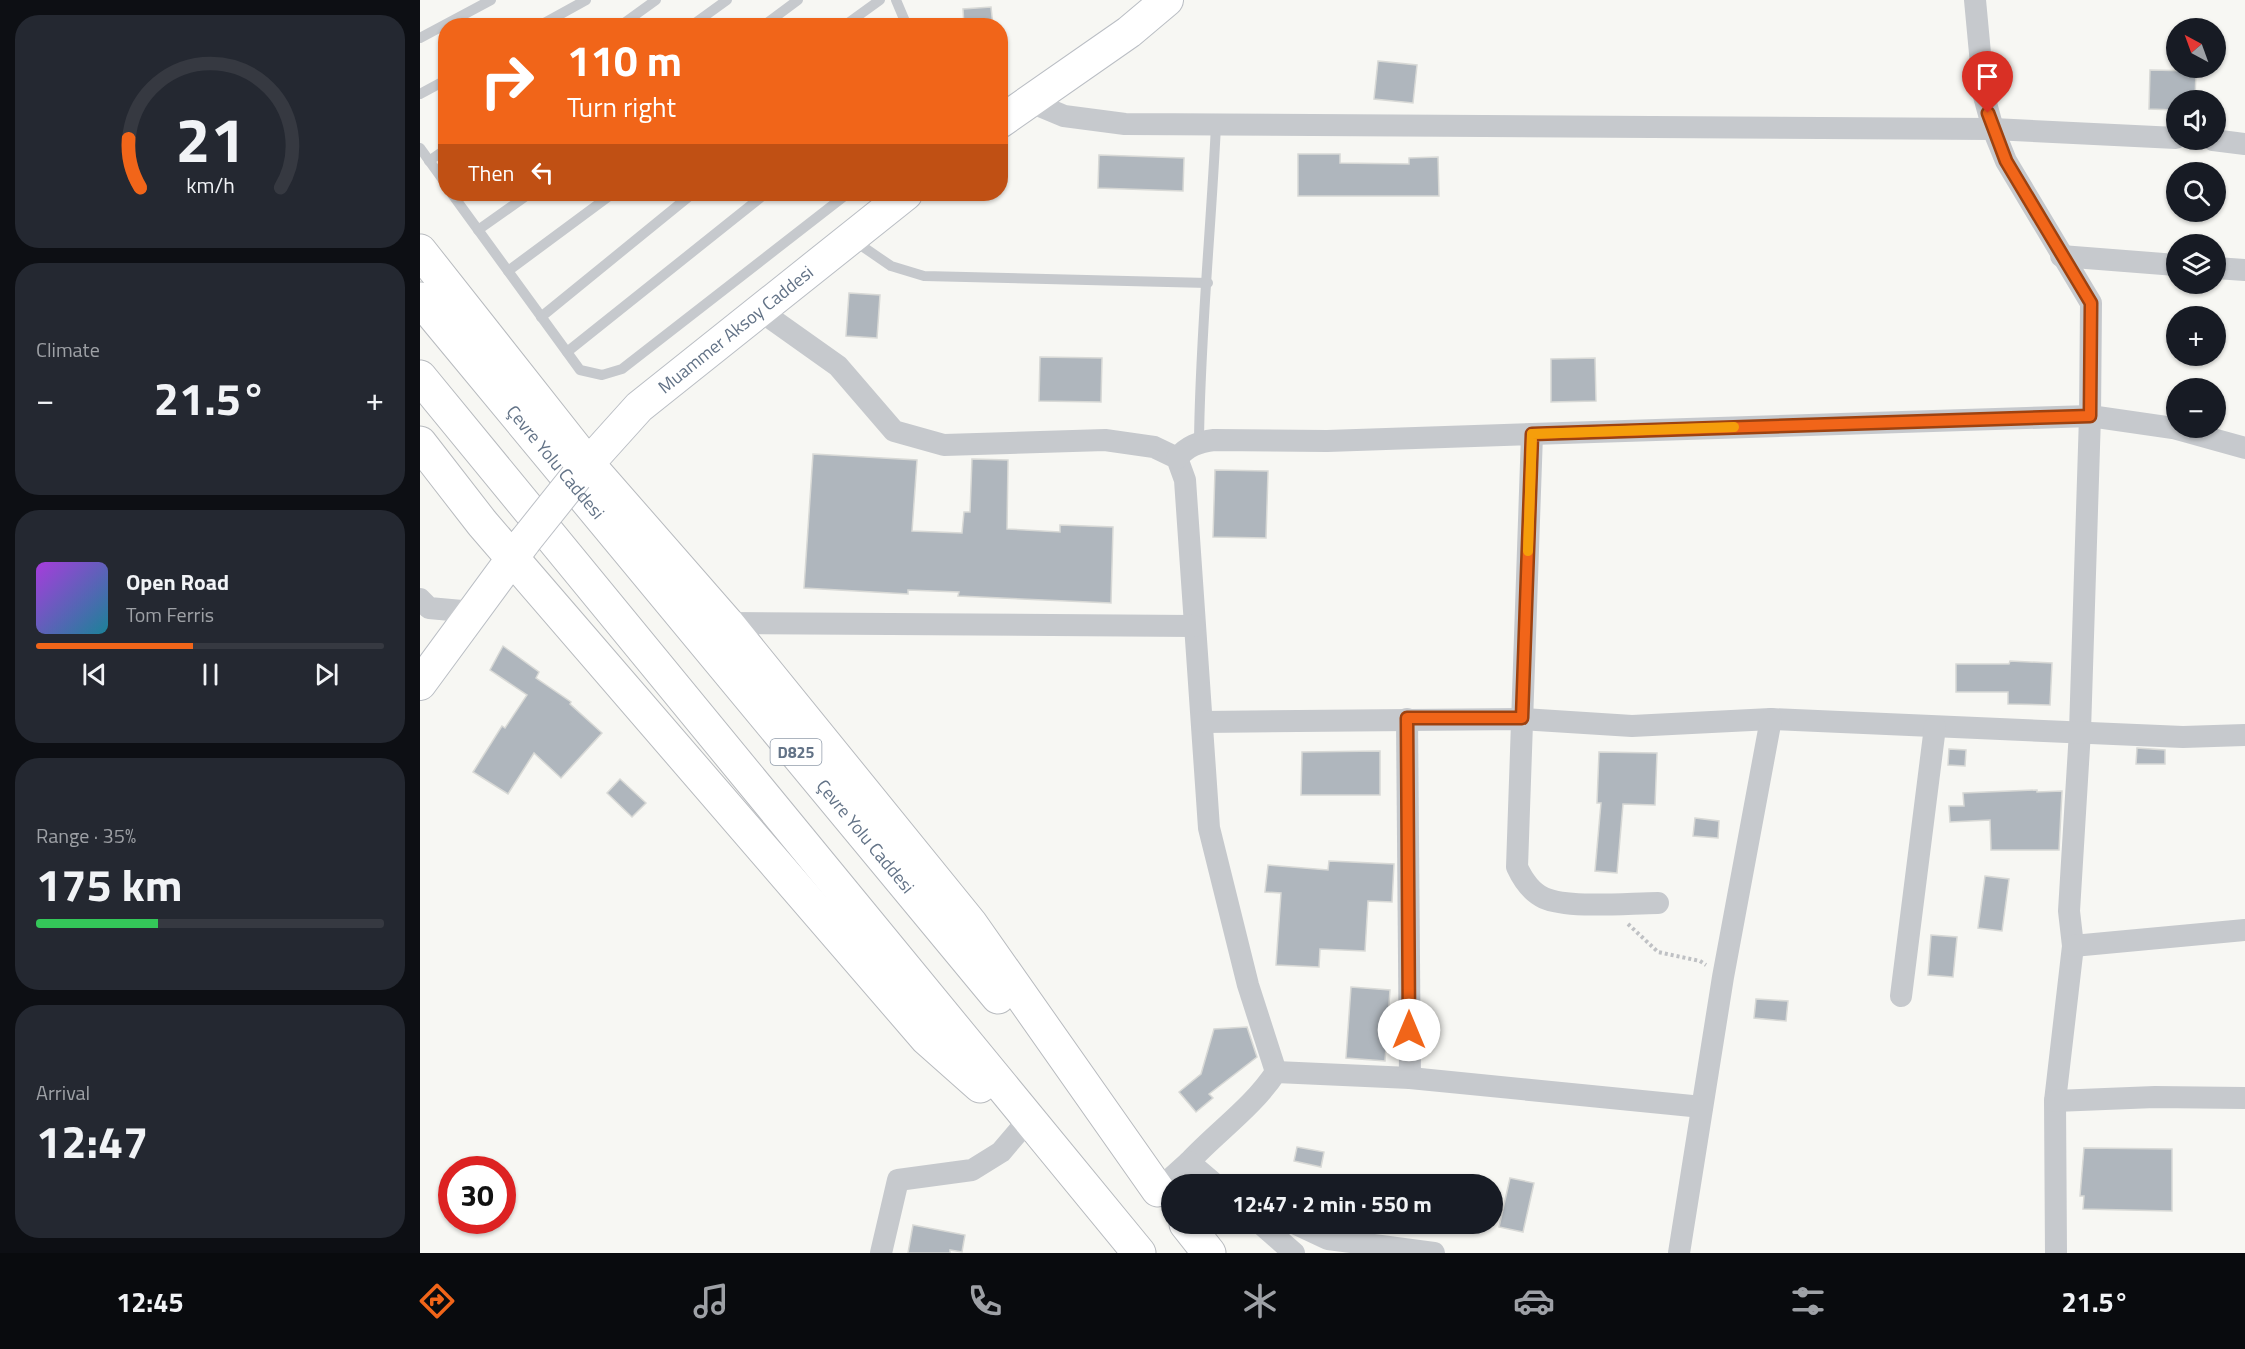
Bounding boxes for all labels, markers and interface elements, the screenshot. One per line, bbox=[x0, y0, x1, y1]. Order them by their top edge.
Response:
north arrow bbox=[2166, 18, 2226, 78]
map controls bbox=[2166, 18, 2226, 438]
text: 110 m bbox=[567, 28, 682, 92]
icon: right bbox=[468, 42, 546, 120]
pin bbox=[1962, 51, 2013, 113]
icon: arrive bbox=[1971, 60, 2004, 93]
text: Turn right bbox=[567, 86, 676, 127]
button: sound bbox=[2166, 90, 2226, 150]
text: 21 bbox=[175, 91, 245, 186]
text: Then bbox=[468, 156, 514, 190]
icon: left bbox=[526, 156, 559, 189]
button: search bbox=[2166, 162, 2226, 222]
text: km/h bbox=[186, 170, 234, 202]
button: layers bbox=[2166, 234, 2226, 294]
street label: Muammer Aksoy Caddesi bbox=[652, 259, 819, 400]
button: + bbox=[2166, 306, 2226, 366]
text: Climate bbox=[36, 334, 100, 365]
text: 21.5° bbox=[154, 364, 266, 432]
text: − bbox=[36, 374, 54, 424]
text: + bbox=[366, 374, 384, 424]
button: − bbox=[2166, 378, 2226, 438]
street label: Çevre Yolu Caddesi bbox=[500, 399, 611, 525]
text: Open Road bbox=[126, 565, 229, 599]
text: Tom Ferris bbox=[126, 599, 214, 630]
icon: previous bbox=[78, 658, 111, 691]
icon: pause bbox=[194, 658, 227, 691]
icon: next bbox=[310, 658, 343, 691]
road number: D825 bbox=[770, 739, 821, 765]
street label: Çevre Yolu Caddesi bbox=[810, 773, 921, 899]
text: Range · 35% bbox=[36, 820, 136, 851]
text: 175 km bbox=[36, 850, 182, 918]
position arrow bbox=[1377, 998, 1441, 1062]
text: Arrival bbox=[36, 1077, 90, 1108]
text: 12:47 bbox=[36, 1107, 148, 1175]
speed limit sign: 30 bbox=[438, 1156, 516, 1234]
text: 12:47 · 2 min · 550 m bbox=[1232, 1187, 1432, 1221]
icon: directions bbox=[416, 1280, 458, 1322]
icon: music bbox=[690, 1280, 732, 1322]
icon: phone bbox=[964, 1280, 1006, 1322]
icon: climate bbox=[1239, 1280, 1281, 1322]
icon: car bbox=[1513, 1280, 1555, 1322]
icon: filters bbox=[1787, 1280, 1829, 1322]
text: 12:45 bbox=[116, 1281, 184, 1322]
text: 21.5° bbox=[2061, 1281, 2129, 1322]

